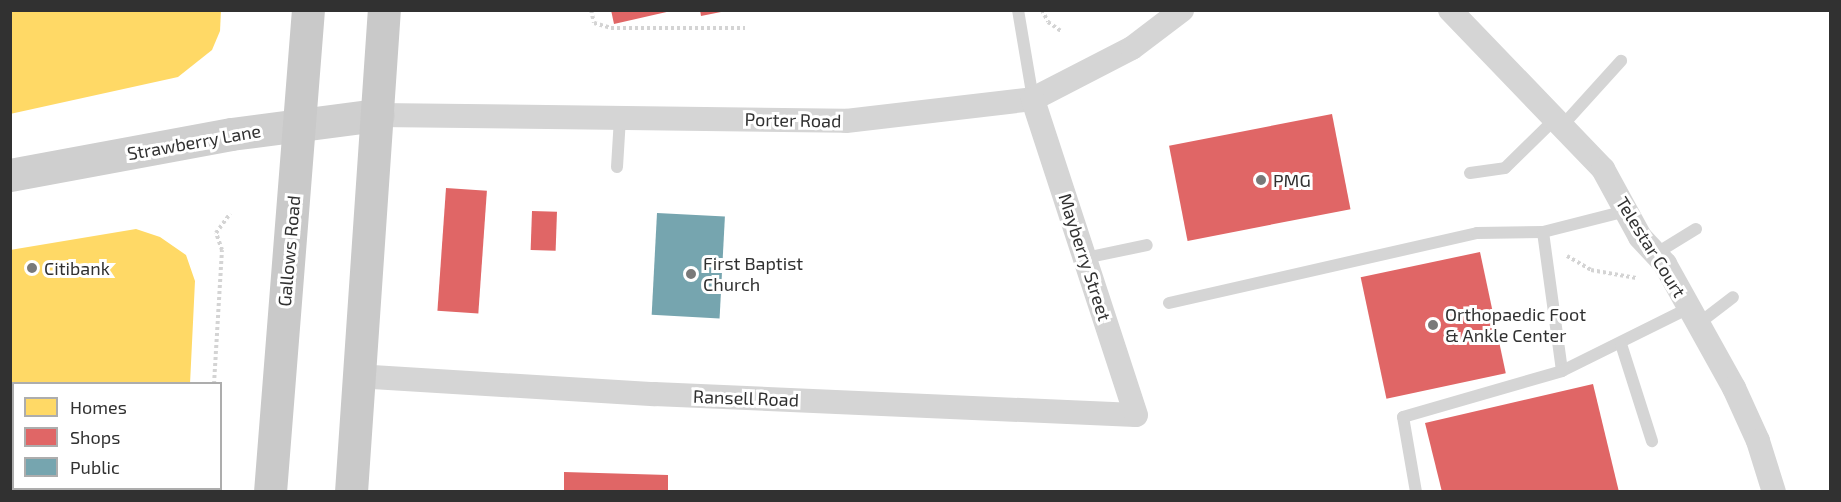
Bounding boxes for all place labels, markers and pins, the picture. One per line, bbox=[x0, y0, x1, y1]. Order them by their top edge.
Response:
place label: PMG bbox=[1273, 169, 1311, 191]
marker: PMG bbox=[1254, 173, 1268, 187]
place label: First Baptist Church bbox=[703, 253, 803, 296]
place label: Citibank bbox=[44, 257, 110, 279]
marker: Citibank bbox=[25, 261, 39, 275]
marker: First Baptist Church bbox=[684, 267, 698, 281]
place label: Orthopaedic Foot & Ankle Center bbox=[1445, 304, 1586, 346]
marker: Orthopaedic Foot & Ankle Center bbox=[1426, 318, 1440, 332]

